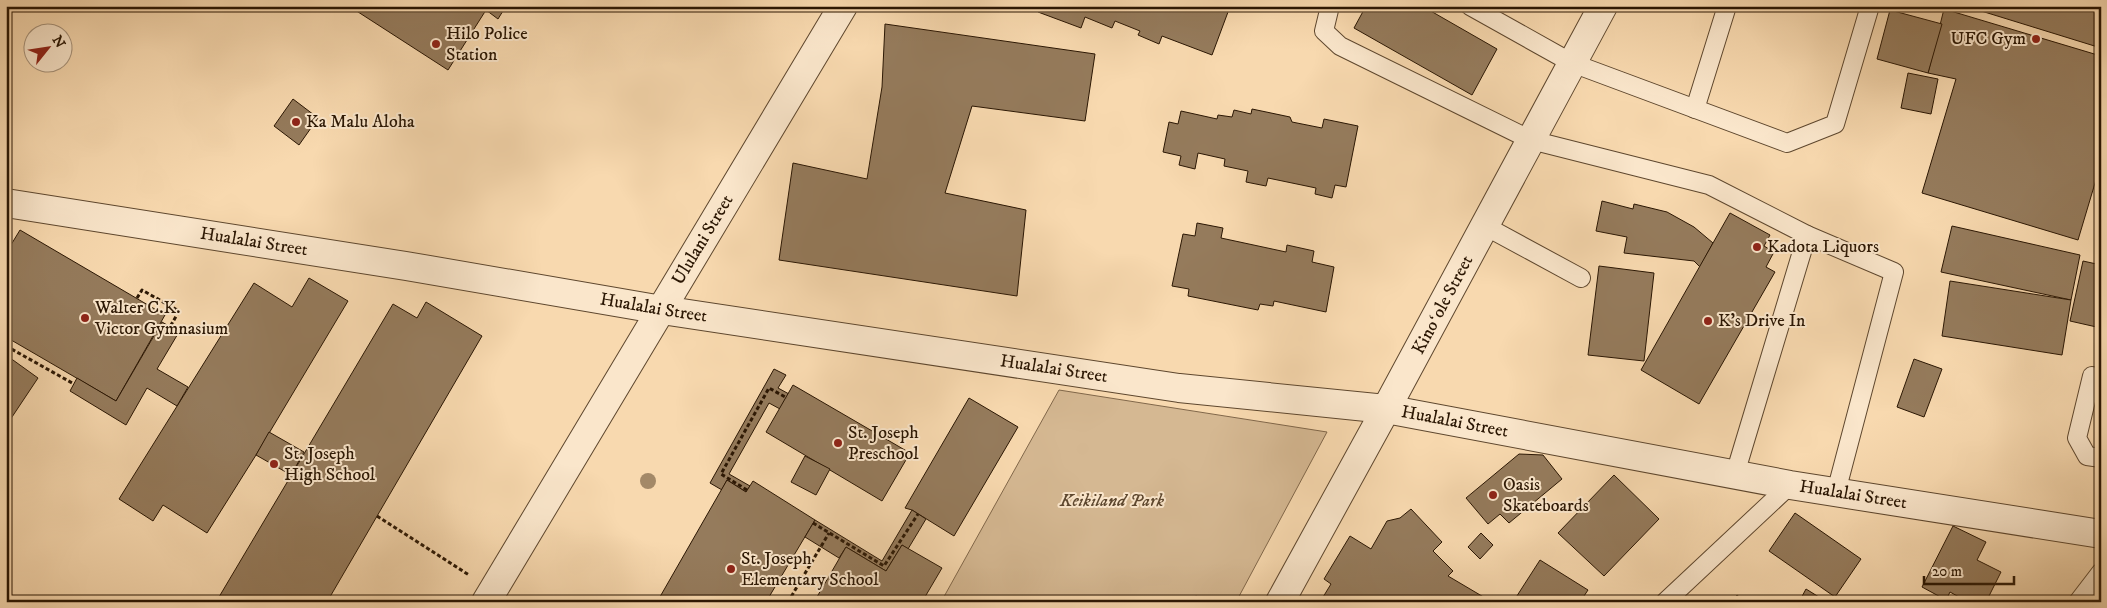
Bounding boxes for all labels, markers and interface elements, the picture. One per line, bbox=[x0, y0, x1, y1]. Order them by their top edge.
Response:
north arrow bbox=[22, 22, 72, 72]
place label: Hilo Police Station bbox=[446, 23, 528, 66]
place label: UFC Gym bbox=[1951, 28, 2026, 50]
text: N bbox=[48, 33, 69, 52]
marker: UFC Gym bbox=[2030, 33, 2042, 45]
marker: Hilo Police Station bbox=[430, 38, 442, 50]
place label: Ka Malu Aloha bbox=[306, 111, 415, 133]
marker: Ka Malu Aloha bbox=[290, 116, 302, 128]
street label: Ululani Street bbox=[667, 191, 738, 289]
street label: Hualalai Street bbox=[199, 223, 309, 261]
place label: Kadota Liquors bbox=[1767, 236, 1879, 258]
marker: Kadota Liquors bbox=[1751, 241, 1763, 253]
street label: Kinoʻole Street bbox=[1408, 251, 1478, 358]
street label: Hualalai Street bbox=[598, 289, 709, 328]
place label: Walter C.K. Victor Gymnasium bbox=[94, 297, 228, 340]
place label: K’s Drive In bbox=[1718, 310, 1806, 332]
marker: Walter C.K. Victor Gymnasium bbox=[79, 312, 91, 324]
marker: K’s Drive In bbox=[1702, 315, 1714, 327]
street label: Hualalai Street bbox=[999, 350, 1109, 388]
street label: Hualalai Street bbox=[1399, 401, 1510, 443]
place label: St. Joseph Preschool bbox=[848, 422, 919, 465]
marker: St. Joseph Preschool bbox=[832, 437, 844, 449]
place label: St. Joseph High School bbox=[284, 443, 376, 486]
marker: St. Joseph High School bbox=[268, 458, 280, 470]
place label: Oasis Skateboards bbox=[1503, 474, 1589, 517]
street label: Hualalai Street bbox=[1798, 476, 1909, 514]
marker: Oasis Skateboards bbox=[1487, 489, 1499, 501]
park label: Keikiland Park bbox=[1059, 490, 1164, 512]
place label: St. Joseph Elementary School bbox=[741, 548, 879, 591]
scale bar bbox=[1924, 553, 2014, 585]
text: 20 m bbox=[1932, 562, 1962, 581]
marker: St. Joseph Elementary School bbox=[725, 563, 737, 575]

